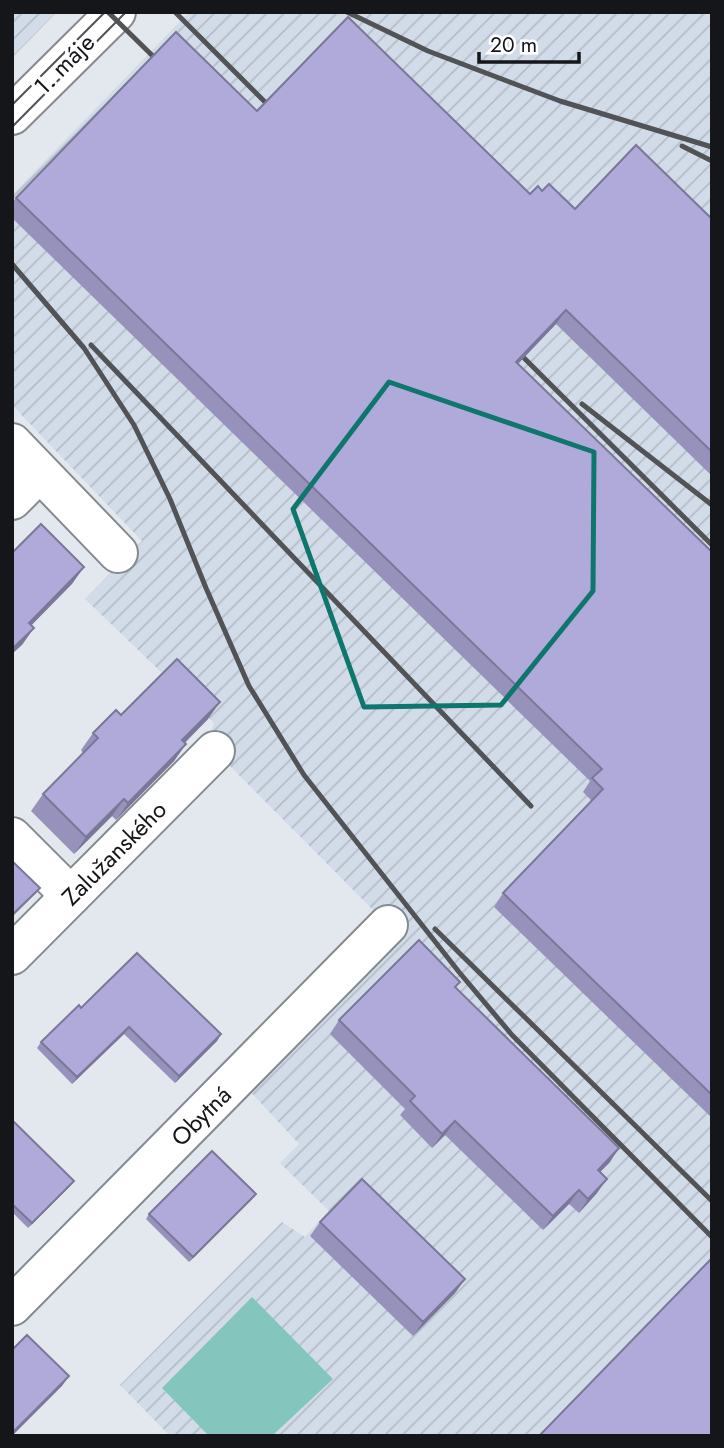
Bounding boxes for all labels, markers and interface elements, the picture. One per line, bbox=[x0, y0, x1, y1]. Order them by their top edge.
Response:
scale bar bbox=[479, 21, 579, 65]
street label: 1. máje bbox=[25, 25, 103, 103]
text: 20 m bbox=[490, 30, 537, 60]
street label: Zalužanského bbox=[54, 793, 174, 913]
street label: Obytná bbox=[163, 1078, 239, 1154]

